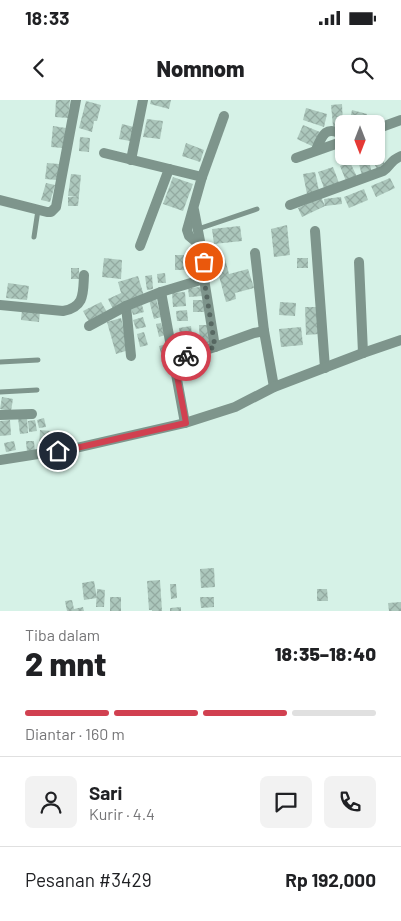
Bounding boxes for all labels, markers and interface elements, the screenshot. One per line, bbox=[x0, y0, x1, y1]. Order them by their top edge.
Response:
text: 18:33 bbox=[25, 6, 69, 29]
icon: back bbox=[25, 54, 53, 82]
icon: search bbox=[348, 54, 376, 82]
text: Nomnom bbox=[156, 55, 245, 81]
north arrow bbox=[335, 115, 385, 165]
map controls bbox=[335, 115, 385, 165]
pin bbox=[183, 241, 225, 283]
icon: bag bbox=[190, 248, 218, 276]
courier bbox=[161, 331, 211, 381]
icon: bike bbox=[172, 342, 200, 370]
pin bbox=[37, 430, 79, 472]
icon: home bbox=[44, 437, 72, 465]
text: Tiba dalam bbox=[25, 625, 100, 644]
text: 18:35–18:40 bbox=[275, 642, 376, 665]
text: 2 mnt bbox=[25, 644, 106, 682]
text: Diantar · 160 m bbox=[25, 724, 125, 743]
button: person bbox=[25, 776, 77, 828]
button: chat bbox=[260, 776, 312, 828]
button: phone bbox=[324, 776, 376, 828]
text: Sari bbox=[89, 781, 122, 804]
text: Kurir · 4.4 bbox=[89, 804, 155, 823]
text: Pesanan #3429 bbox=[25, 868, 152, 891]
text: Rp 192,000 bbox=[285, 868, 376, 891]

